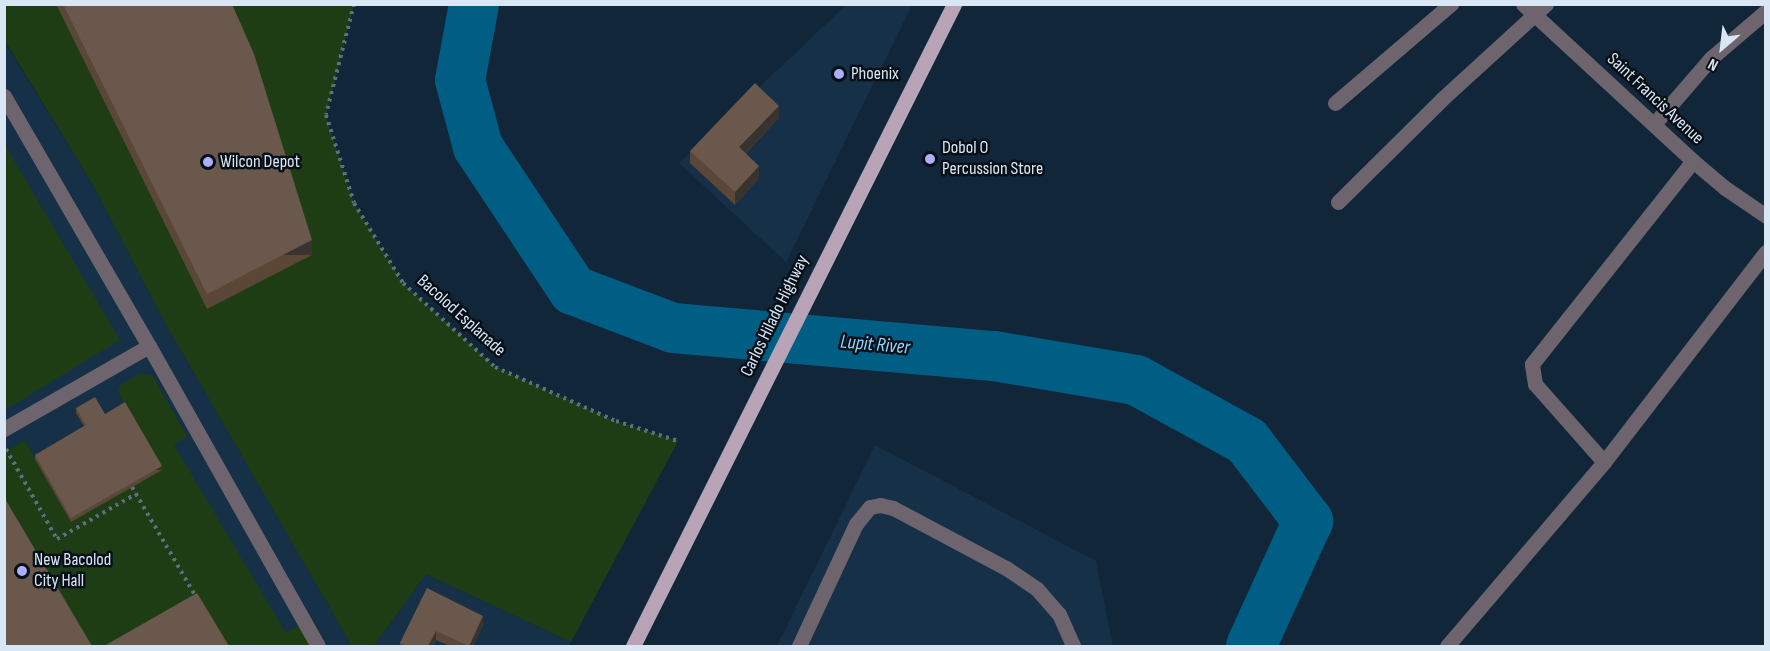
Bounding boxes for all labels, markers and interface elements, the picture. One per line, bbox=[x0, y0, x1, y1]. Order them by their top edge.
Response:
north arrow bbox=[1692, 18, 1752, 78]
street label: Saint Francis Avenue bbox=[1602, 49, 1708, 149]
text: N bbox=[1705, 54, 1722, 75]
place label: Phoenix bbox=[851, 63, 899, 85]
marker: Phoenix bbox=[832, 67, 846, 81]
place label: Dobol O Percussion Store bbox=[942, 138, 1043, 180]
place label: Wilcon Depot bbox=[220, 151, 300, 173]
marker: Dobol O Percussion Store bbox=[923, 152, 937, 166]
marker: Wilcon Depot bbox=[201, 155, 215, 169]
street label: Carlos Hilado Highway bbox=[736, 252, 814, 380]
street label: Bacolod Esplanade bbox=[412, 271, 510, 361]
water label: Lupit River bbox=[839, 330, 911, 360]
place label: New Bacolod City Hall bbox=[34, 550, 111, 592]
marker: New Bacolod City Hall bbox=[15, 564, 29, 578]

